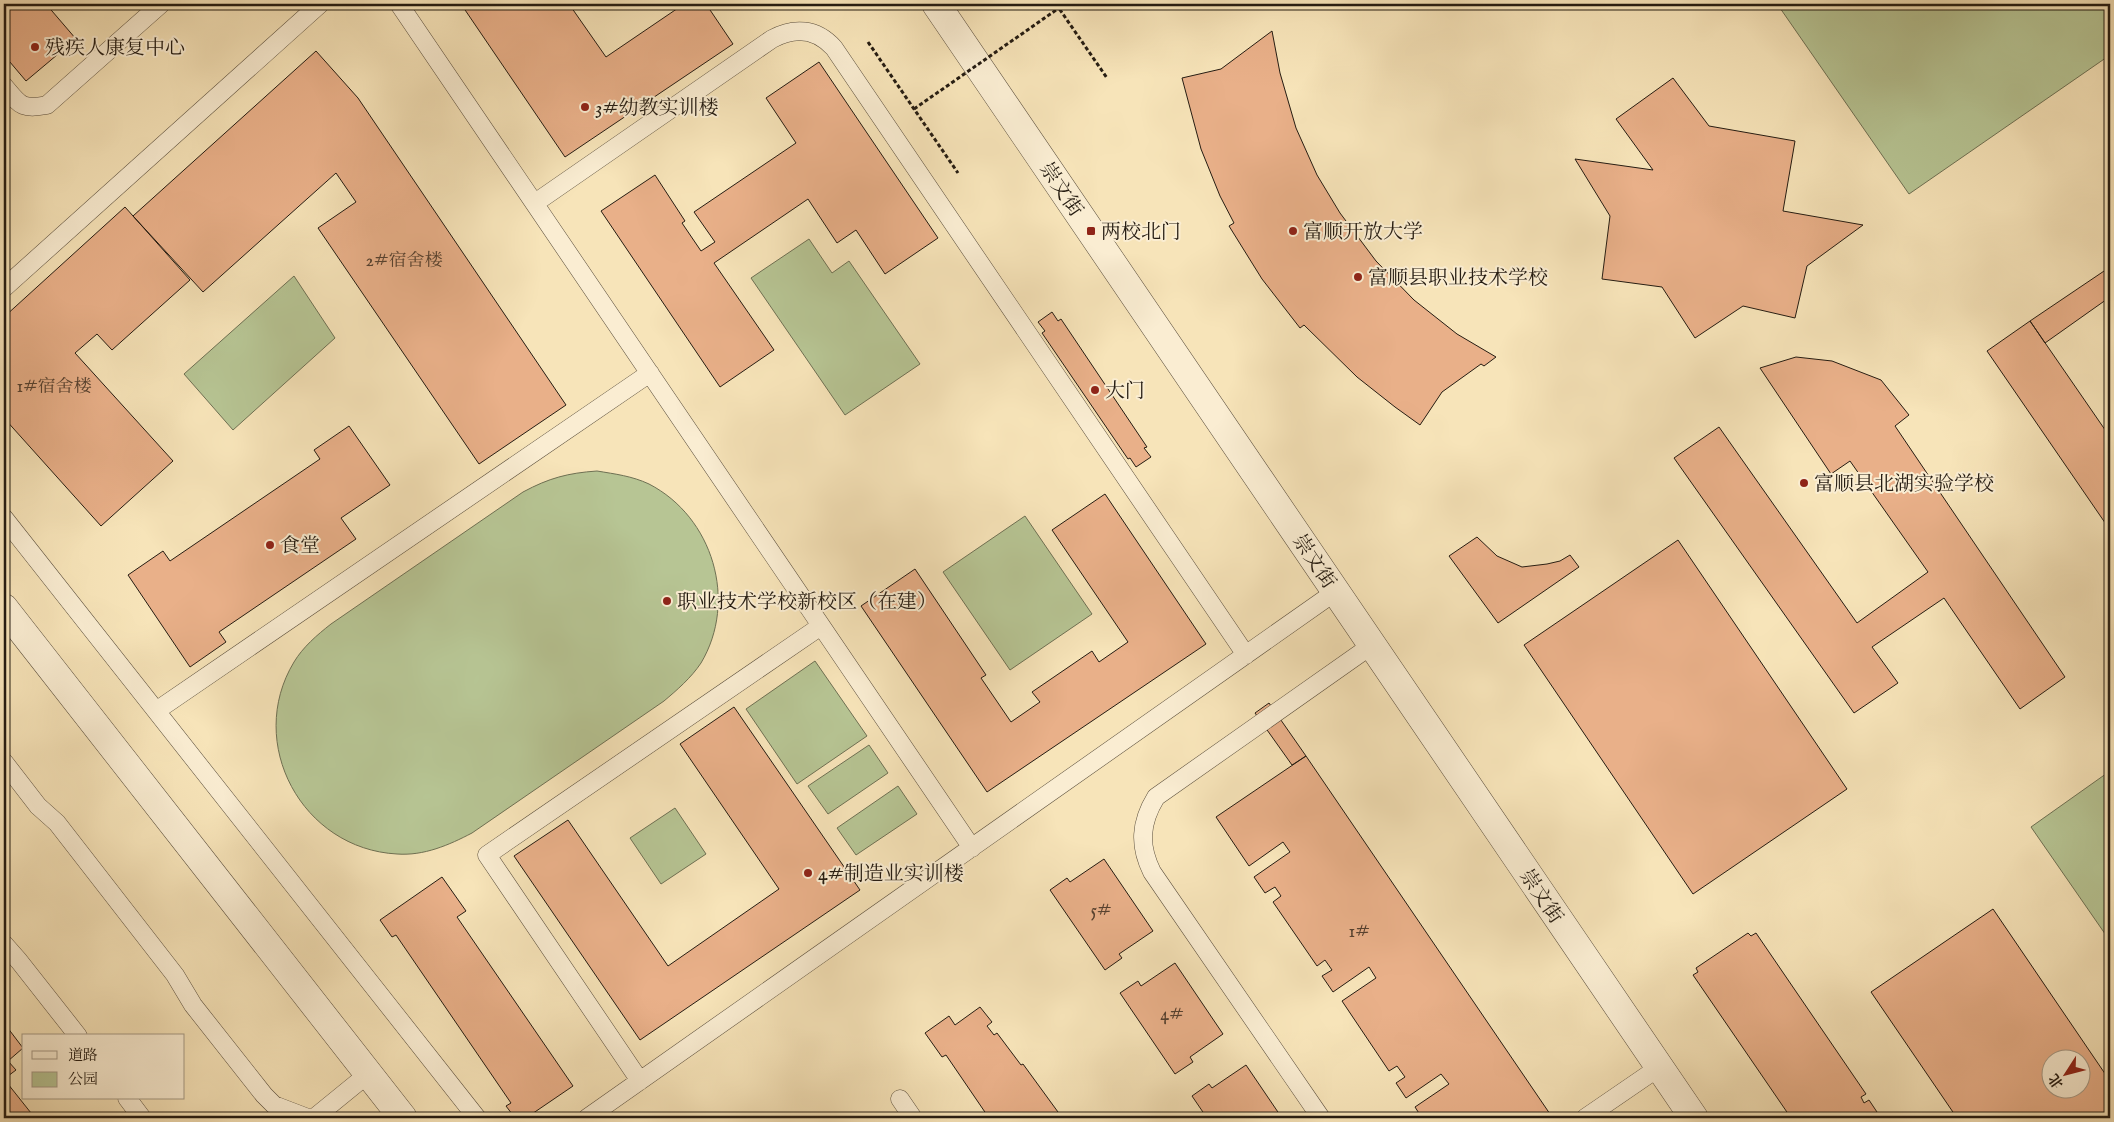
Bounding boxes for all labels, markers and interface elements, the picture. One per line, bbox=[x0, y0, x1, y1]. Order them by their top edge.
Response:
place label: 残疾人康复中心 bbox=[45, 36, 185, 61]
marker: 残疾人康复中心 bbox=[29, 41, 41, 53]
place label: 3#幼教实训楼 bbox=[595, 96, 719, 121]
marker: 3#幼教实训楼 bbox=[579, 101, 591, 113]
street label: 崇文街 bbox=[1034, 158, 1088, 222]
place label: 两校北门 bbox=[1101, 220, 1181, 245]
place label: 富顺开放大学 bbox=[1303, 220, 1423, 245]
marker: 两校北门 bbox=[1085, 225, 1097, 237]
marker: 富顺开放大学 bbox=[1287, 225, 1299, 237]
house number: 2#宿舍楼 bbox=[366, 250, 442, 273]
place label: 富顺县职业技术学校 bbox=[1368, 266, 1548, 291]
marker: 富顺县职业技术学校 bbox=[1352, 271, 1364, 283]
house number: 1#宿舍楼 bbox=[16, 376, 92, 399]
place label: 大门 bbox=[1105, 379, 1145, 404]
marker: 大门 bbox=[1089, 384, 1101, 396]
place label: 富顺县北湖实验学校 bbox=[1814, 472, 1994, 497]
marker: 富顺县北湖实验学校 bbox=[1798, 477, 1810, 489]
street label: 崇文街 bbox=[1287, 530, 1341, 594]
place label: 食堂 bbox=[280, 534, 320, 559]
marker: 食堂 bbox=[264, 539, 276, 551]
place label: 职业技术学校新校区（在建） bbox=[677, 590, 937, 615]
marker: 职业技术学校新校区（在建） bbox=[661, 595, 673, 607]
place label: 4#制造业实训楼 bbox=[818, 862, 964, 887]
street label: 崇文街 bbox=[1514, 865, 1568, 929]
marker: 4#制造业实训楼 bbox=[802, 867, 814, 879]
house number: 5# bbox=[1091, 900, 1111, 923]
house number: 1# bbox=[1348, 921, 1370, 944]
house number: 4# bbox=[1160, 1004, 1184, 1027]
legend bbox=[22, 1034, 185, 1100]
text: 道路 bbox=[68, 1046, 98, 1065]
north arrow bbox=[2042, 1050, 2092, 1100]
text: 公园 bbox=[68, 1070, 98, 1089]
text: 北 bbox=[2045, 1070, 2068, 1092]

